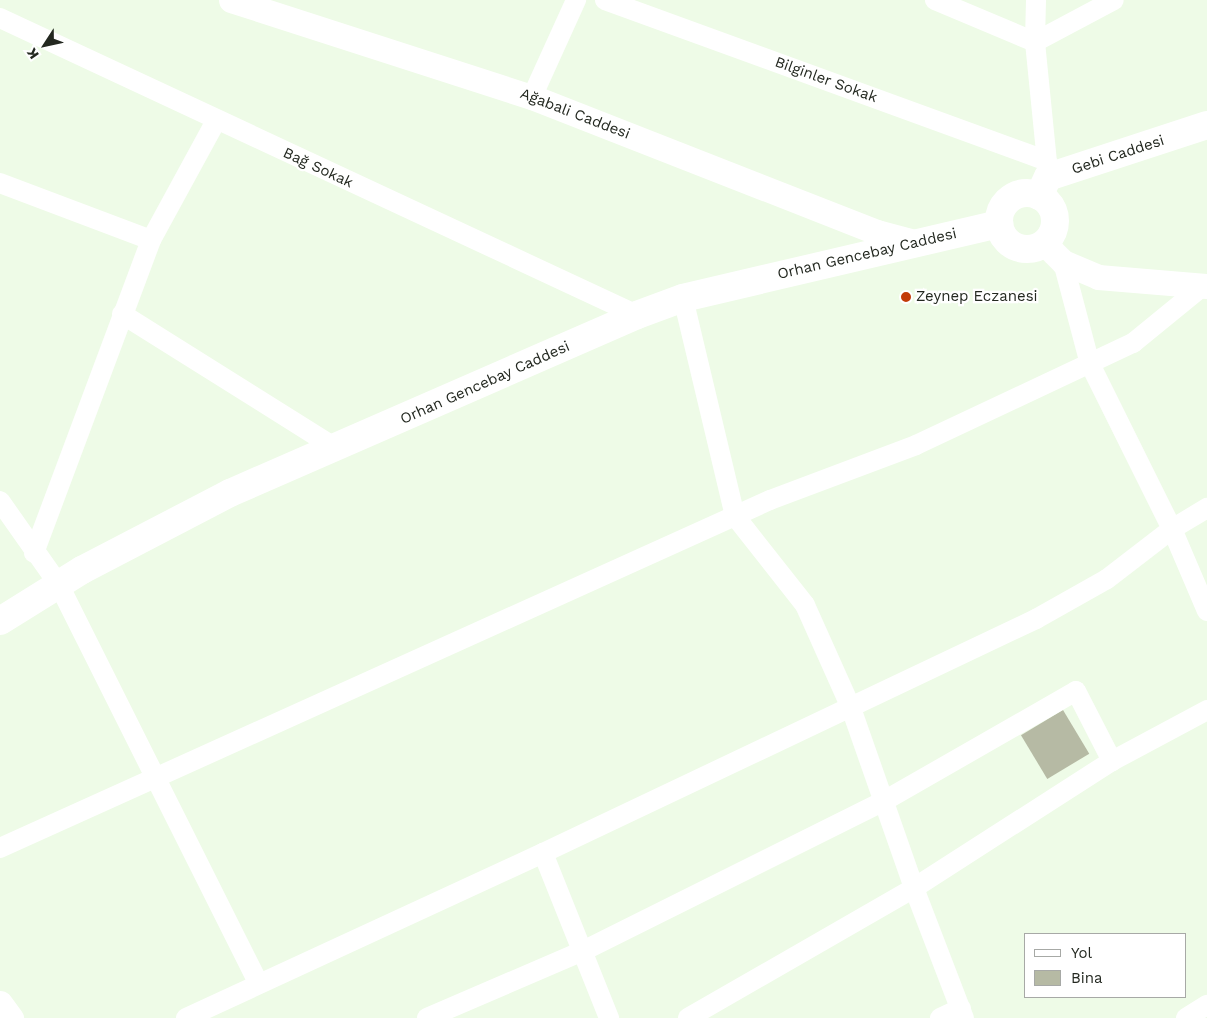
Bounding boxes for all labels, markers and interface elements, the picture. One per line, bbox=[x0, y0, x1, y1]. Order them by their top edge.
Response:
north arrow bbox=[20, 20, 70, 70]
text: K bbox=[23, 45, 42, 62]
street label: Bilginler Sokak bbox=[772, 53, 880, 107]
street label: Ağabali Caddesi bbox=[518, 85, 632, 143]
street label: Gebi Caddesi bbox=[1069, 132, 1167, 178]
street label: Bağ Sokak bbox=[280, 144, 356, 192]
street label: Orhan Gencebay Caddesi bbox=[775, 225, 959, 283]
place label: Zeynep Eczanesi bbox=[916, 288, 1038, 306]
marker: Zeynep Eczanesi bbox=[900, 291, 912, 303]
street label: Orhan Gencebay Caddesi bbox=[397, 337, 573, 429]
legend bbox=[1024, 933, 1187, 998]
text: Yol bbox=[1071, 944, 1092, 962]
text: Bina bbox=[1071, 969, 1103, 987]

